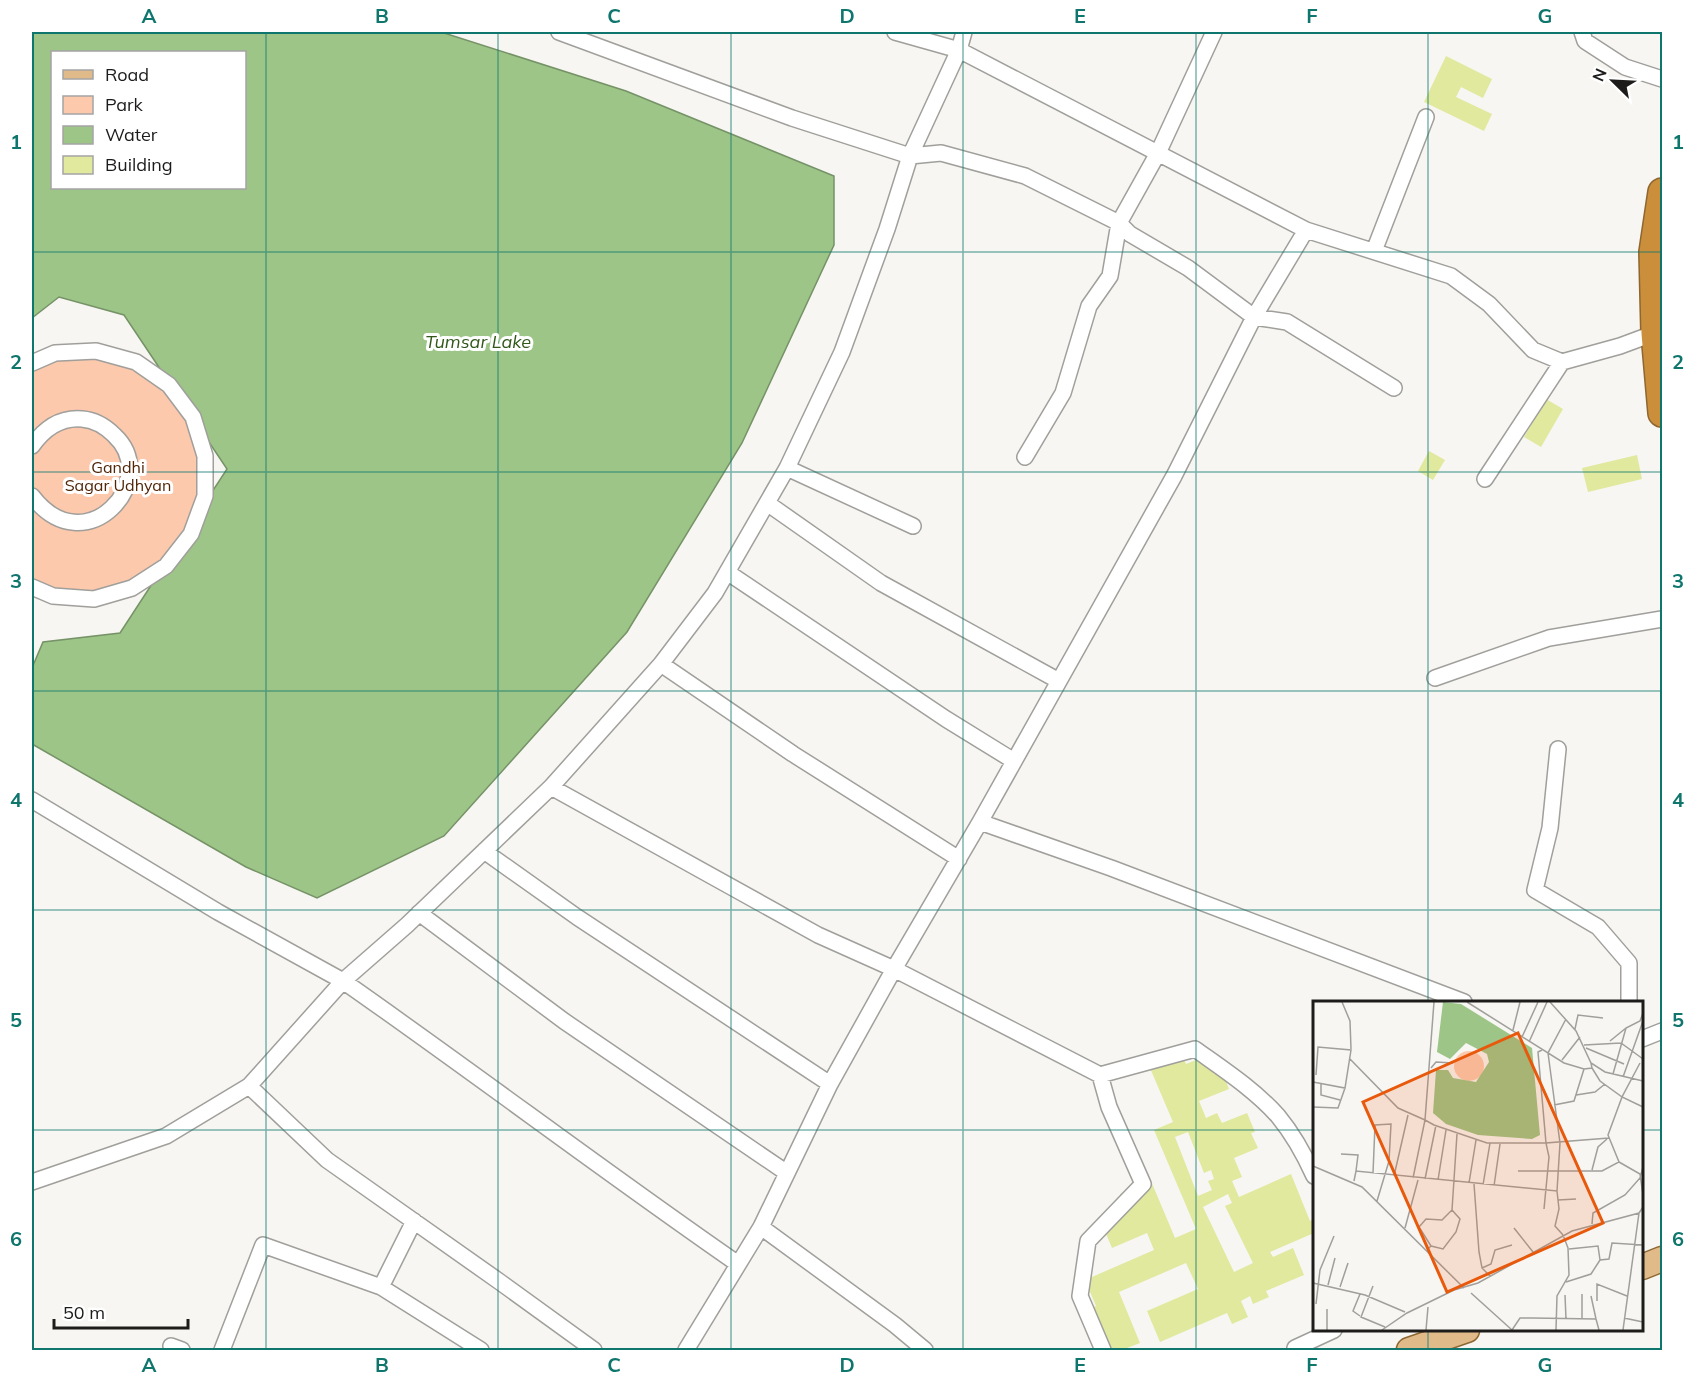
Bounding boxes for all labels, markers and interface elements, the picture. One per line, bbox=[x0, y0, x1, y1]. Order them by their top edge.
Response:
text: A bbox=[142, 3, 157, 28]
text: B bbox=[375, 3, 389, 28]
text: C bbox=[607, 3, 621, 28]
text: D bbox=[839, 3, 855, 28]
text: E bbox=[1074, 3, 1086, 28]
text: F bbox=[1306, 3, 1318, 28]
text: G bbox=[1538, 3, 1552, 28]
legend bbox=[51, 51, 246, 189]
north arrow bbox=[1583, 51, 1643, 111]
text: Road bbox=[105, 63, 149, 86]
text: N bbox=[1588, 65, 1611, 84]
text: Park bbox=[105, 93, 144, 116]
text: Water bbox=[105, 123, 158, 146]
text: 1 bbox=[10, 129, 22, 154]
text: 1 bbox=[1672, 129, 1684, 154]
text: Building bbox=[105, 153, 173, 176]
water label: Tumsar Lake bbox=[425, 330, 531, 353]
text: 2 bbox=[10, 349, 22, 374]
text: 2 bbox=[1672, 349, 1684, 374]
park label: Gandhi Sagar Udhyan bbox=[65, 457, 171, 495]
text: 3 bbox=[10, 568, 22, 593]
text: 3 bbox=[1672, 568, 1684, 593]
text: 4 bbox=[10, 787, 22, 812]
text: 4 bbox=[1672, 787, 1684, 812]
inset map bbox=[1313, 1001, 1643, 1331]
text: 5 bbox=[10, 1007, 22, 1032]
text: 5 bbox=[1672, 1007, 1684, 1032]
text: 6 bbox=[10, 1226, 22, 1251]
text: 6 bbox=[1672, 1226, 1684, 1251]
scale bar bbox=[54, 1292, 188, 1330]
text: 50 m bbox=[63, 1301, 105, 1324]
text: A bbox=[142, 1352, 157, 1377]
text: B bbox=[375, 1352, 389, 1377]
text: C bbox=[607, 1352, 621, 1377]
text: D bbox=[839, 1352, 855, 1377]
text: E bbox=[1074, 1352, 1086, 1377]
text: F bbox=[1306, 1352, 1318, 1377]
text: G bbox=[1538, 1352, 1552, 1377]

